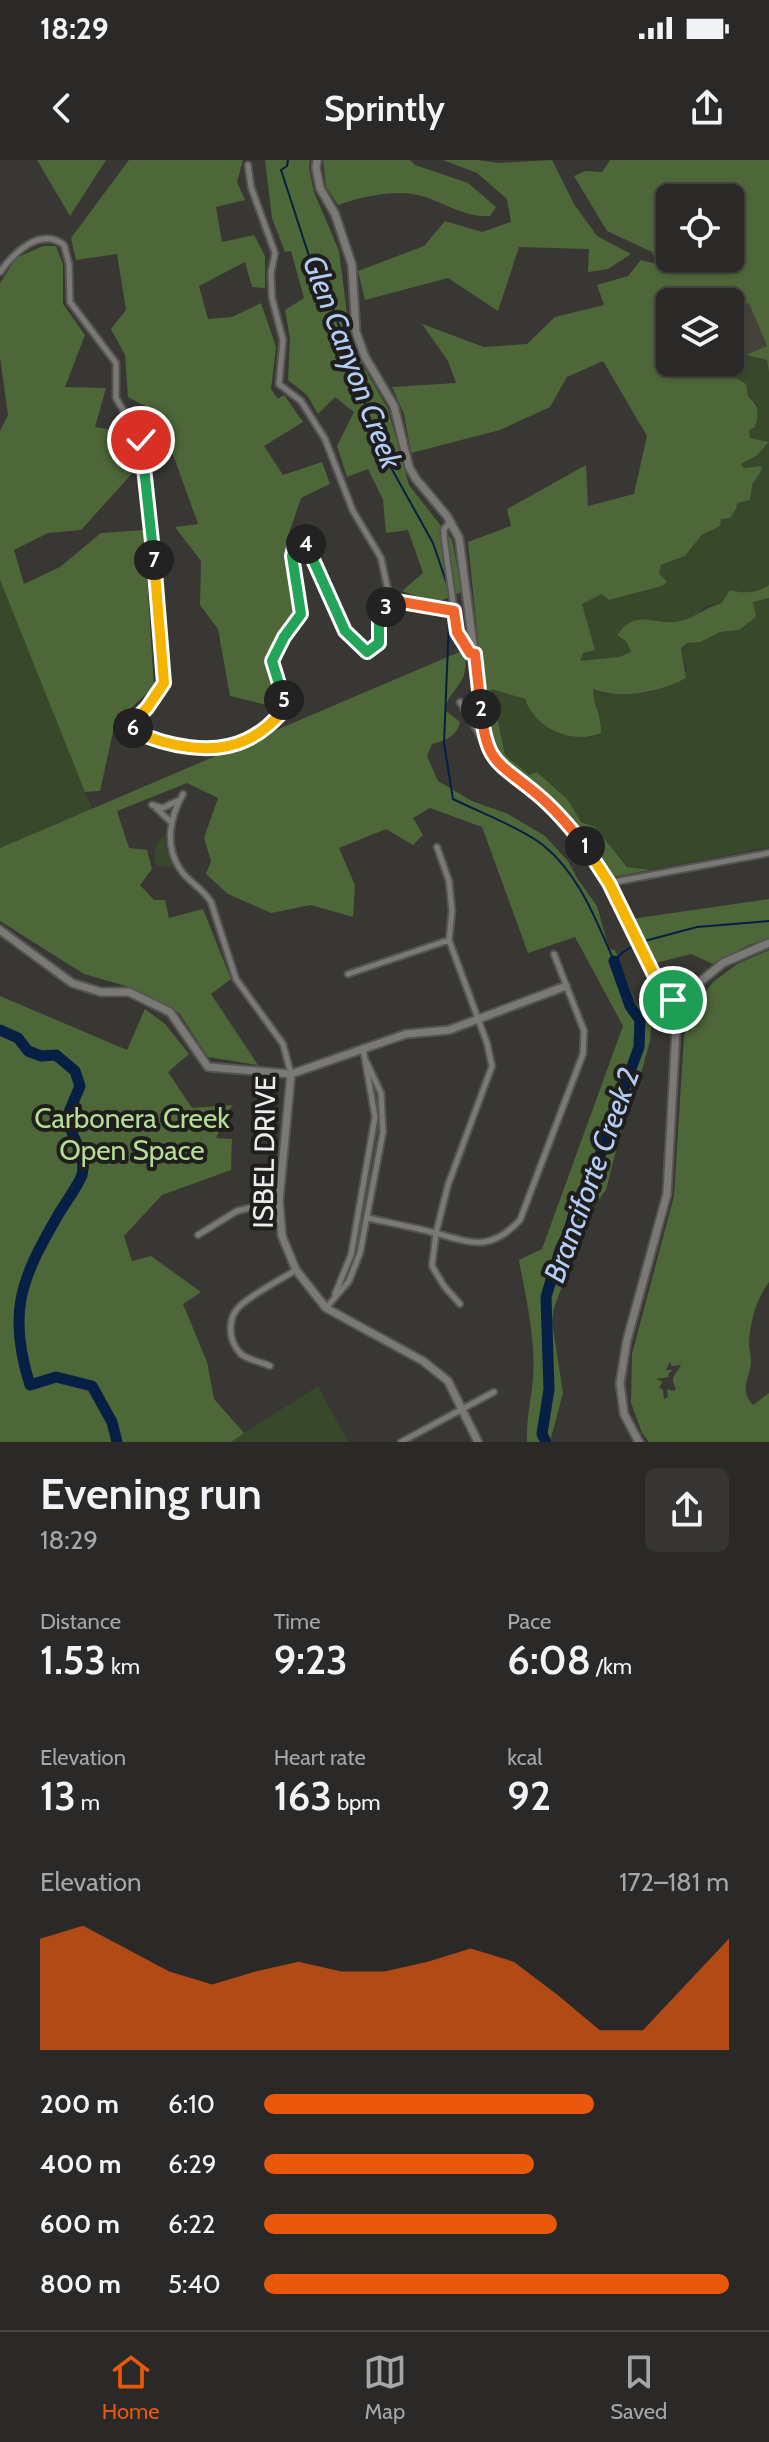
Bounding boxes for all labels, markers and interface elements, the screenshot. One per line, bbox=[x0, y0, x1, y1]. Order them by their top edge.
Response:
text: 18:29 bbox=[40, 10, 109, 47]
icon: back bbox=[40, 86, 84, 130]
text: Sprintly bbox=[324, 86, 445, 130]
icon: share bbox=[685, 86, 729, 130]
map controls bbox=[656, 184, 744, 376]
button: locate bbox=[656, 184, 744, 272]
water label: Glen Canyon Creek bbox=[295, 250, 411, 475]
button: layers bbox=[656, 288, 744, 376]
pin bbox=[107, 406, 175, 474]
icon: check bbox=[119, 418, 163, 462]
pin: 4 bbox=[286, 524, 326, 564]
text: 4 bbox=[299, 530, 313, 557]
pin: 7 bbox=[134, 540, 174, 580]
text: 7 bbox=[148, 546, 160, 573]
pin: 3 bbox=[366, 587, 406, 627]
text: 3 bbox=[380, 593, 392, 620]
pin: 5 bbox=[264, 680, 304, 720]
text: 5 bbox=[278, 686, 290, 713]
pin: 2 bbox=[461, 689, 501, 729]
text: 2 bbox=[475, 695, 487, 722]
pin: 6 bbox=[113, 708, 153, 748]
text: 6 bbox=[127, 714, 139, 741]
pin: 1 bbox=[565, 826, 605, 866]
text: 1 bbox=[581, 832, 589, 859]
pin bbox=[639, 966, 707, 1034]
icon: arrive bbox=[651, 978, 695, 1022]
water label: Branciforte Creek 2 bbox=[536, 1062, 648, 1287]
street label: ISBEL DRIVE bbox=[246, 1075, 282, 1229]
park label: Carbonera Creek Open Space bbox=[34, 1101, 230, 1167]
text: Evening run bbox=[40, 1467, 262, 1520]
button: share bbox=[645, 1468, 729, 1552]
text: 18:29 bbox=[40, 1524, 98, 1556]
text: Distance bbox=[40, 1608, 121, 1635]
text: Time bbox=[274, 1608, 320, 1635]
text: Pace bbox=[507, 1608, 551, 1635]
text: 1.53 bbox=[40, 1635, 106, 1684]
text: 9:23 bbox=[274, 1635, 348, 1684]
text: 6:08 bbox=[507, 1635, 591, 1684]
text: km bbox=[106, 1653, 140, 1680]
text: /km bbox=[591, 1653, 632, 1680]
text: Elevation bbox=[40, 1744, 126, 1771]
text: Heart rate bbox=[274, 1744, 366, 1771]
text: kcal bbox=[507, 1744, 542, 1771]
text: 13 bbox=[40, 1771, 76, 1820]
text: 163 bbox=[274, 1771, 332, 1820]
text: 92 bbox=[507, 1771, 551, 1820]
text: m bbox=[76, 1789, 100, 1816]
text: bpm bbox=[332, 1789, 381, 1816]
text: Elevation bbox=[40, 1866, 142, 1898]
text: 172–181 m bbox=[619, 1866, 729, 1898]
text: 200 m bbox=[40, 2088, 119, 2120]
text: 6:10 bbox=[168, 2088, 215, 2120]
text: 400 m bbox=[40, 2148, 121, 2180]
text: 6:29 bbox=[168, 2148, 217, 2180]
text: 600 m bbox=[40, 2208, 120, 2240]
text: 6:22 bbox=[168, 2208, 215, 2240]
text: 800 m bbox=[40, 2268, 121, 2300]
text: 5:40 bbox=[168, 2268, 221, 2300]
tab: Home bbox=[102, 2350, 160, 2425]
tab: Map bbox=[363, 2350, 407, 2425]
tab: Saved bbox=[610, 2350, 667, 2425]

